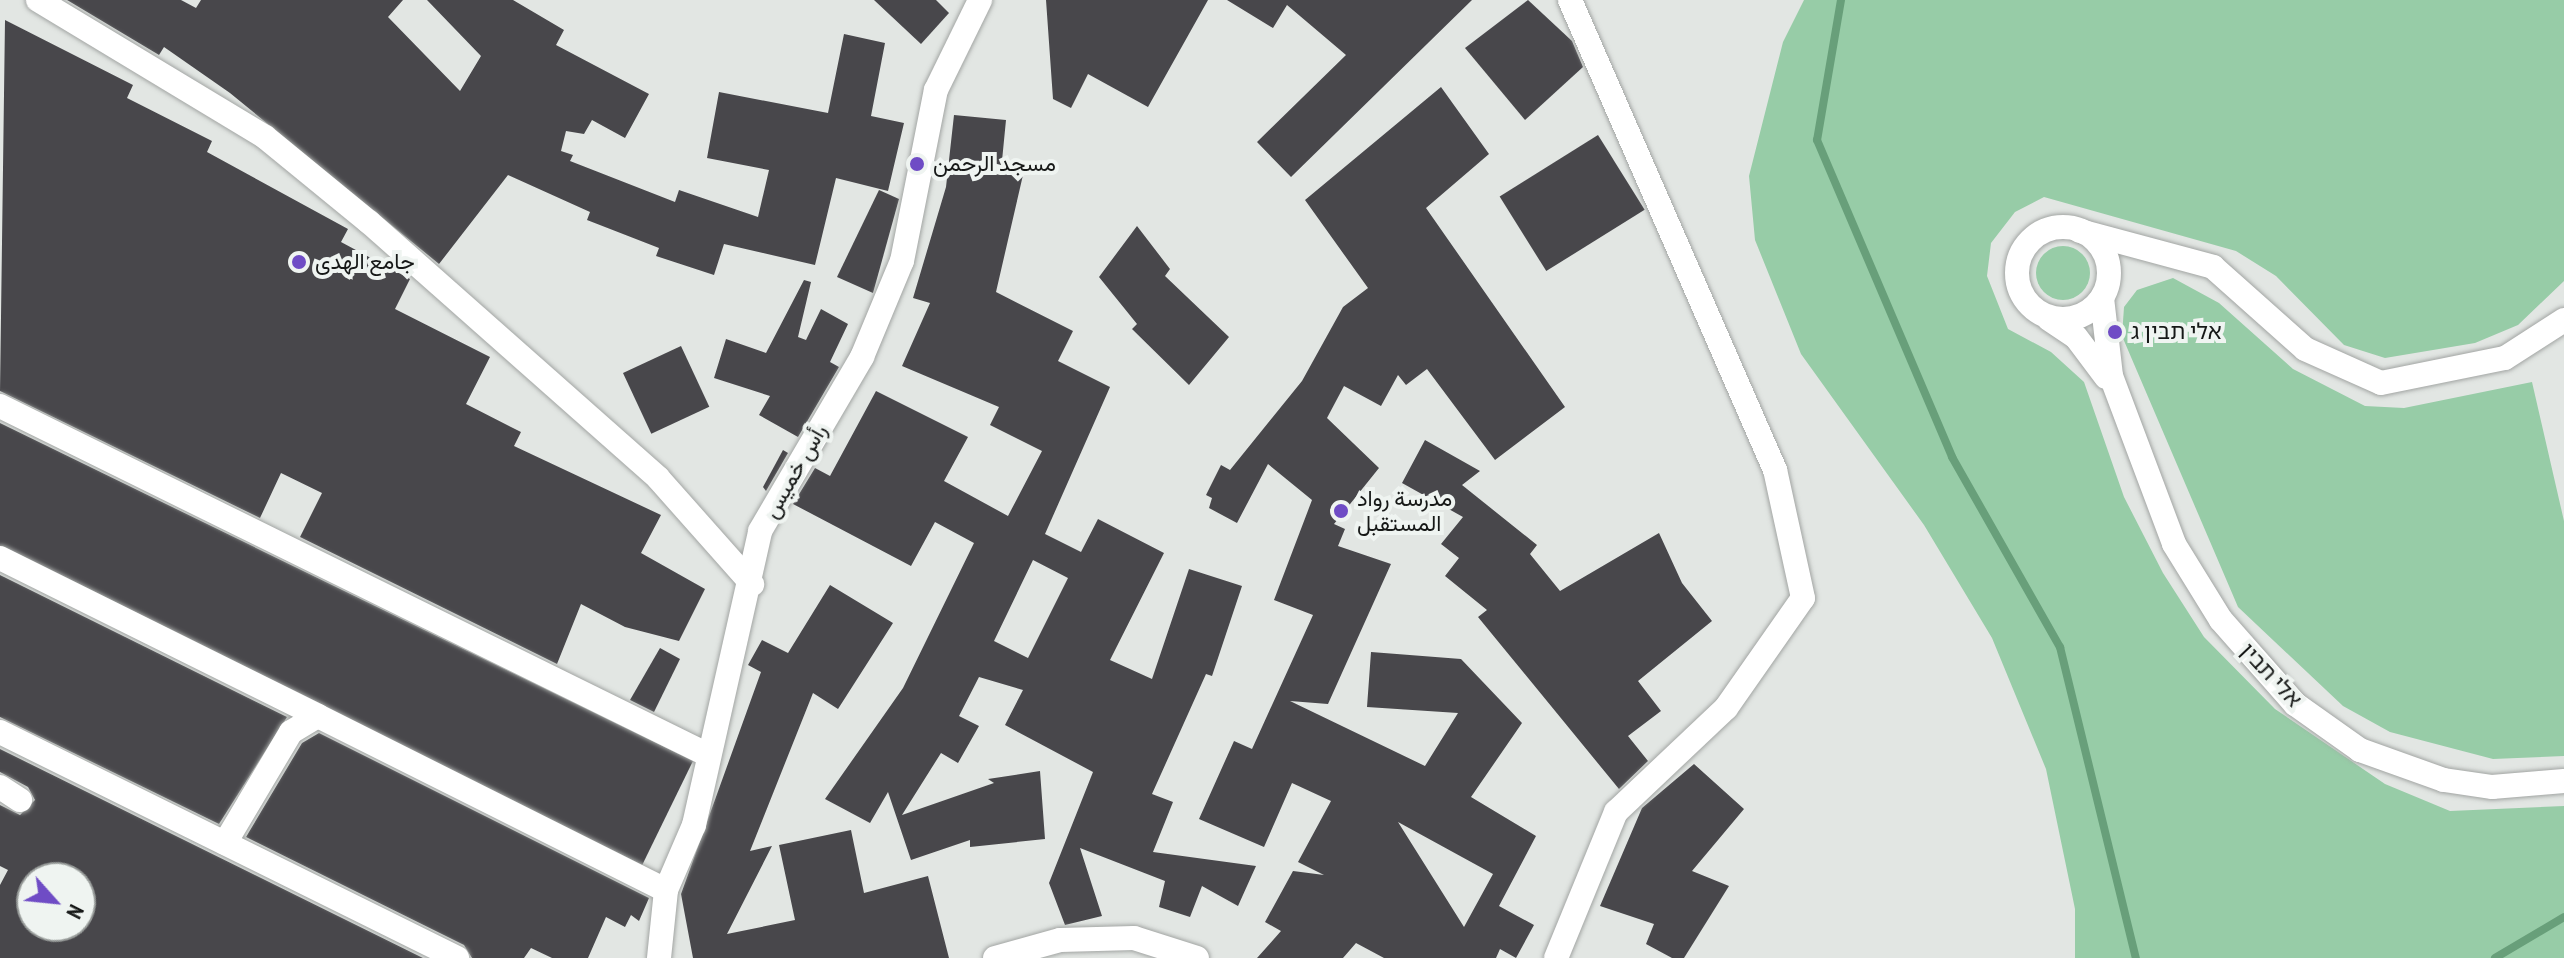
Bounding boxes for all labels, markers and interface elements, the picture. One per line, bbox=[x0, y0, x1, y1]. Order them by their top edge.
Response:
place label: مسجد الرحمن bbox=[933, 151, 1056, 177]
marker: مسجد الرحمن bbox=[908, 155, 926, 173]
place label: جامع الهدى bbox=[315, 249, 415, 275]
marker: جامع الهدى bbox=[290, 253, 308, 271]
place label: אלי תבין ג bbox=[2131, 319, 2222, 345]
marker: אלי תבין ג bbox=[2106, 323, 2124, 341]
street label: رأس خميس bbox=[757, 419, 833, 523]
place label: مدرسة رواد المستقبل bbox=[1357, 485, 1452, 536]
marker: مدرسة رواد المستقبل bbox=[1332, 502, 1350, 520]
street label: אלי תבין bbox=[2235, 638, 2307, 712]
north arrow bbox=[16, 862, 96, 942]
text: N bbox=[60, 900, 91, 924]

